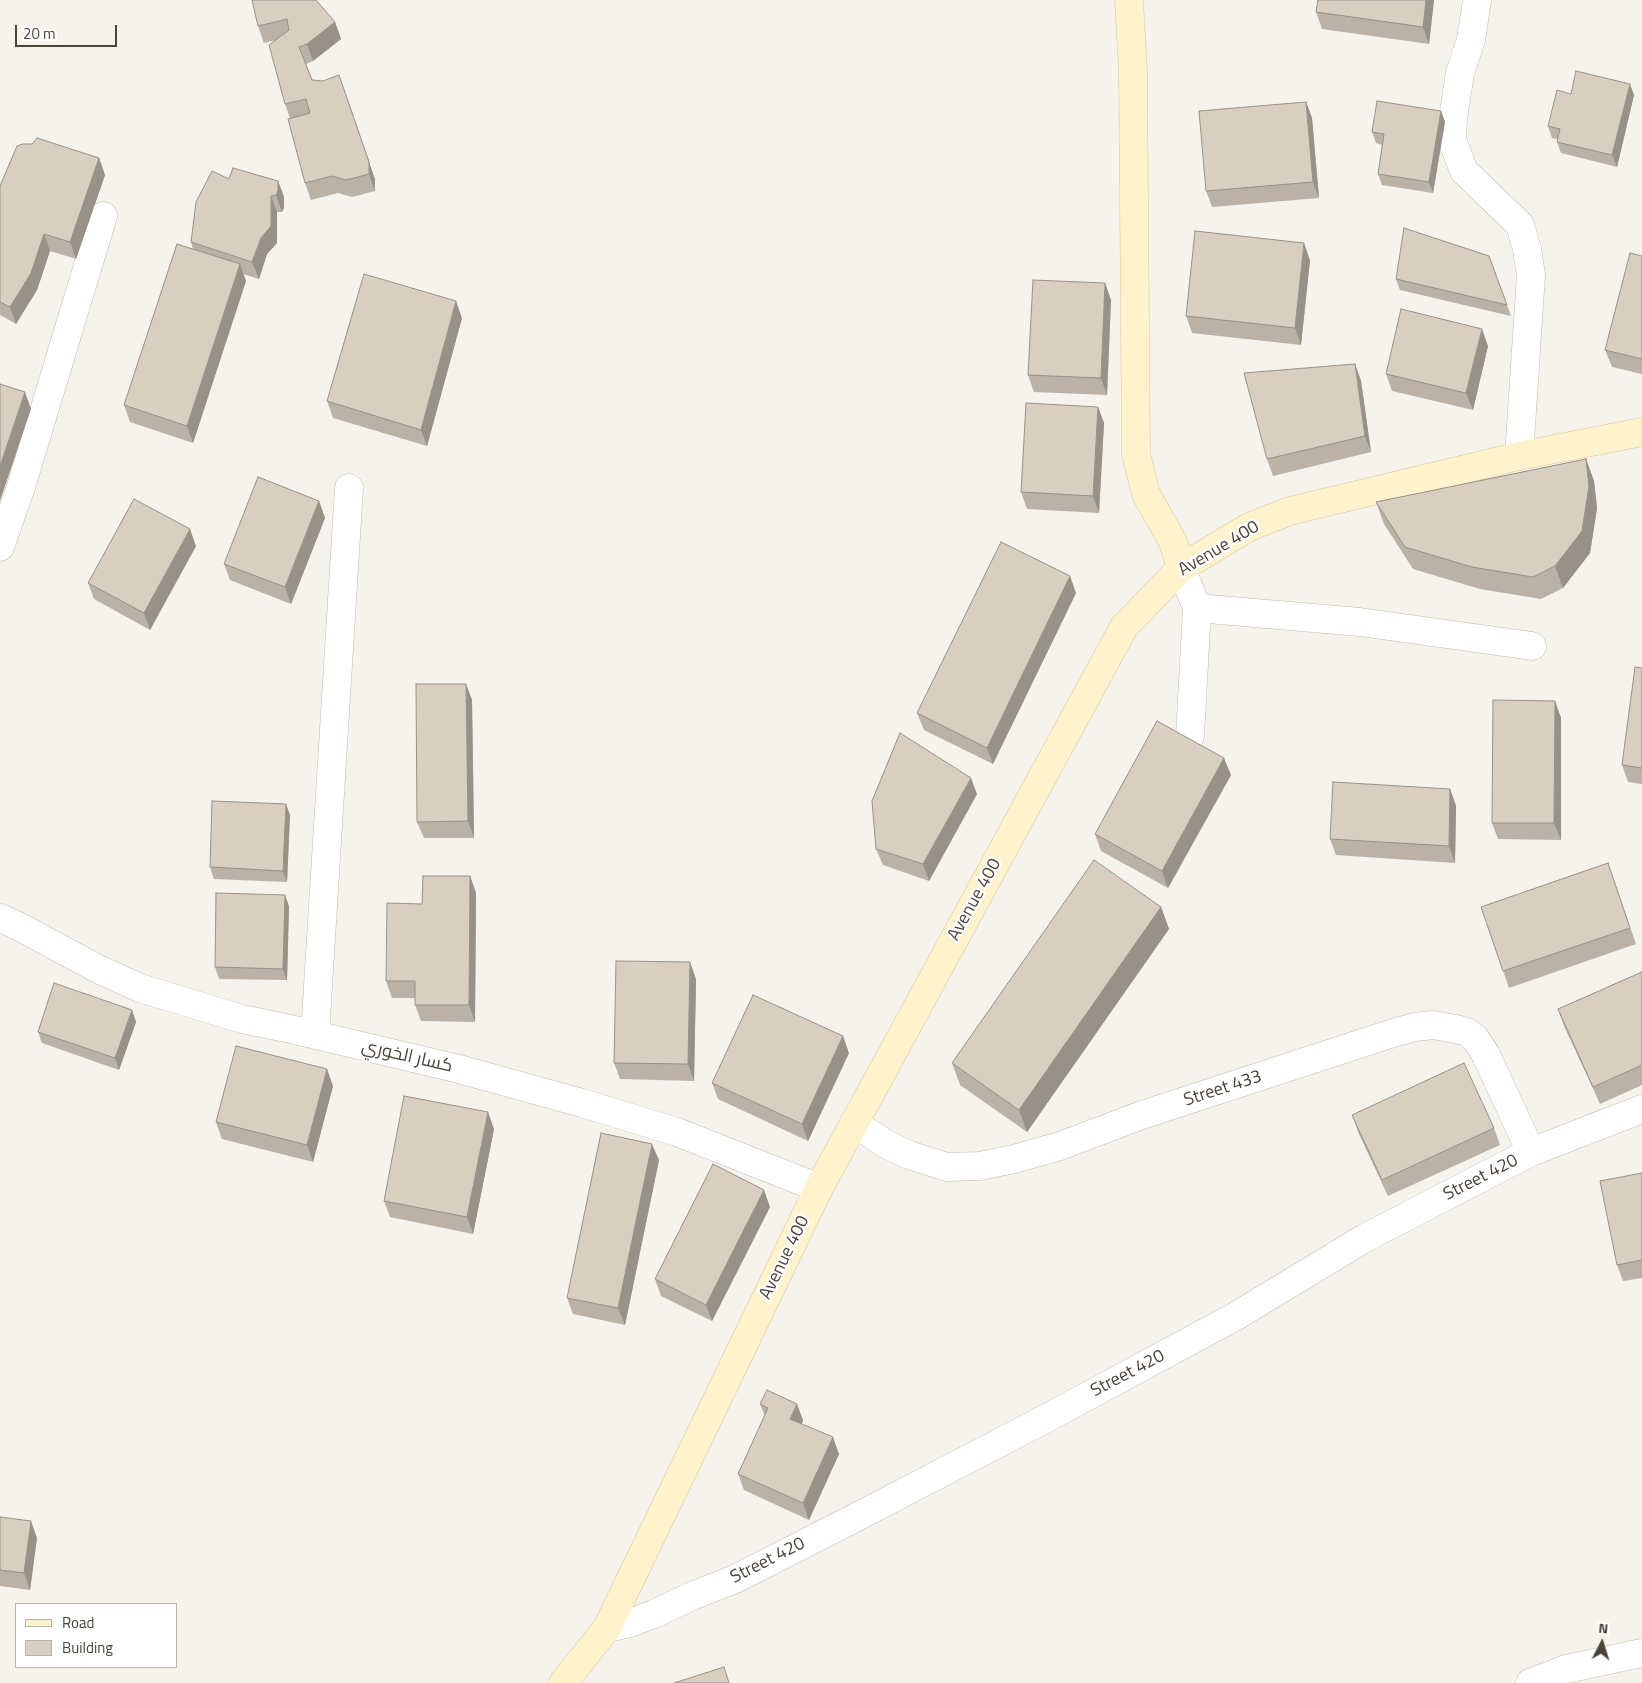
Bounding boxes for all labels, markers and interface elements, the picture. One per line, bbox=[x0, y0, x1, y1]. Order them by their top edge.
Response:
scale bar bbox=[18, 15, 120, 47]
text: 20 m bbox=[23, 22, 56, 45]
street label: Avenue 400 bbox=[1175, 516, 1263, 582]
street label: Avenue 400 bbox=[944, 855, 1006, 945]
street label: كسار الخوري bbox=[359, 1036, 455, 1078]
street label: Street 433 bbox=[1181, 1066, 1265, 1112]
street label: Street 420 bbox=[1440, 1150, 1522, 1206]
street label: Avenue 400 bbox=[755, 1213, 815, 1303]
street label: Street 420 bbox=[1087, 1346, 1169, 1402]
street label: Street 420 bbox=[727, 1533, 809, 1589]
legend bbox=[15, 1603, 178, 1668]
text: Road bbox=[62, 1611, 94, 1634]
text: N bbox=[1598, 1617, 1609, 1638]
north arrow bbox=[1577, 1618, 1627, 1668]
text: Building bbox=[62, 1636, 113, 1659]

